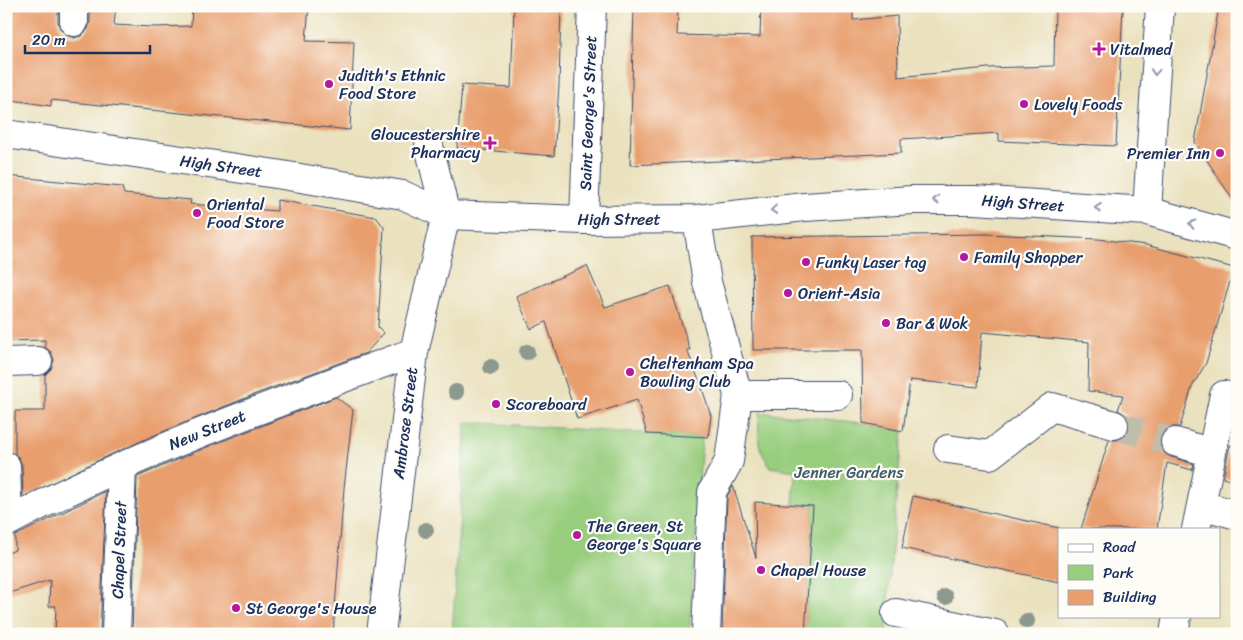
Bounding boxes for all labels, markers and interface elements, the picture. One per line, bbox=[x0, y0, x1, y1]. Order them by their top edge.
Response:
scale bar bbox=[25, 22, 150, 54]
text: 20 m bbox=[32, 27, 66, 53]
street label: Saint George's Street bbox=[571, 35, 605, 191]
place label: Vitalmed bbox=[1110, 35, 1174, 64]
marker: Vitalmed bbox=[1092, 42, 1106, 56]
place label: Judith's Ethnic Food Store bbox=[338, 61, 446, 108]
one-way arrow bbox=[1150, 69, 1161, 77]
marker: Judith's Ethnic Food Store bbox=[323, 78, 335, 90]
place label: Lovely Foods bbox=[1034, 90, 1123, 119]
marker: Lovely Foods bbox=[1018, 98, 1030, 110]
place label: Gloucestershire Pharmacy bbox=[371, 120, 481, 167]
marker: Gloucestershire Pharmacy bbox=[484, 137, 496, 149]
place label: Premier Inn bbox=[1127, 139, 1210, 168]
street label: High Street bbox=[178, 146, 264, 186]
marker: Premier Inn bbox=[1214, 147, 1226, 159]
street label: High Street bbox=[981, 186, 1065, 220]
place label: Oriental Food Store bbox=[207, 190, 284, 237]
one-way arrow bbox=[932, 195, 940, 205]
one-way arrow bbox=[1094, 203, 1102, 214]
one-way arrow bbox=[769, 204, 777, 215]
street label: High Street bbox=[578, 205, 660, 234]
marker: Oriental Food Store bbox=[191, 207, 203, 219]
one-way arrow bbox=[1187, 219, 1196, 230]
place label: Family Shopper bbox=[974, 243, 1084, 272]
place label: Funky Laser tag bbox=[816, 248, 927, 277]
marker: Family Shopper bbox=[958, 251, 970, 263]
marker: Funky Laser tag bbox=[800, 256, 812, 268]
place label: Orient-Asia bbox=[798, 279, 880, 308]
marker: Orient-Asia bbox=[782, 287, 794, 299]
place label: Bar & Wok bbox=[896, 309, 969, 338]
marker: Bar & Wok bbox=[880, 317, 892, 329]
place label: Cheltenham Spa Bowling Club bbox=[640, 349, 754, 396]
street label: Ambrose Street bbox=[384, 366, 426, 481]
marker: Cheltenham Spa Bowling Club bbox=[624, 366, 636, 378]
place label: Scoreboard bbox=[506, 390, 588, 419]
marker: Scoreboard bbox=[490, 398, 502, 410]
street label: New Street bbox=[164, 401, 250, 459]
park label: Jenner Gardens bbox=[793, 458, 904, 487]
street label: Chapel Street bbox=[103, 500, 135, 599]
place label: The Green, St George's Square bbox=[587, 512, 701, 559]
legend bbox=[1058, 528, 1220, 618]
marker: The Green, St George's Square bbox=[571, 529, 583, 541]
text: Road bbox=[1103, 534, 1136, 560]
place label: Chapel House bbox=[771, 556, 866, 585]
text: Park bbox=[1103, 560, 1134, 586]
marker: Chapel House bbox=[755, 564, 767, 576]
text: Building bbox=[1103, 584, 1157, 610]
place label: St George's House bbox=[246, 594, 377, 623]
marker: St George's House bbox=[230, 602, 242, 614]

